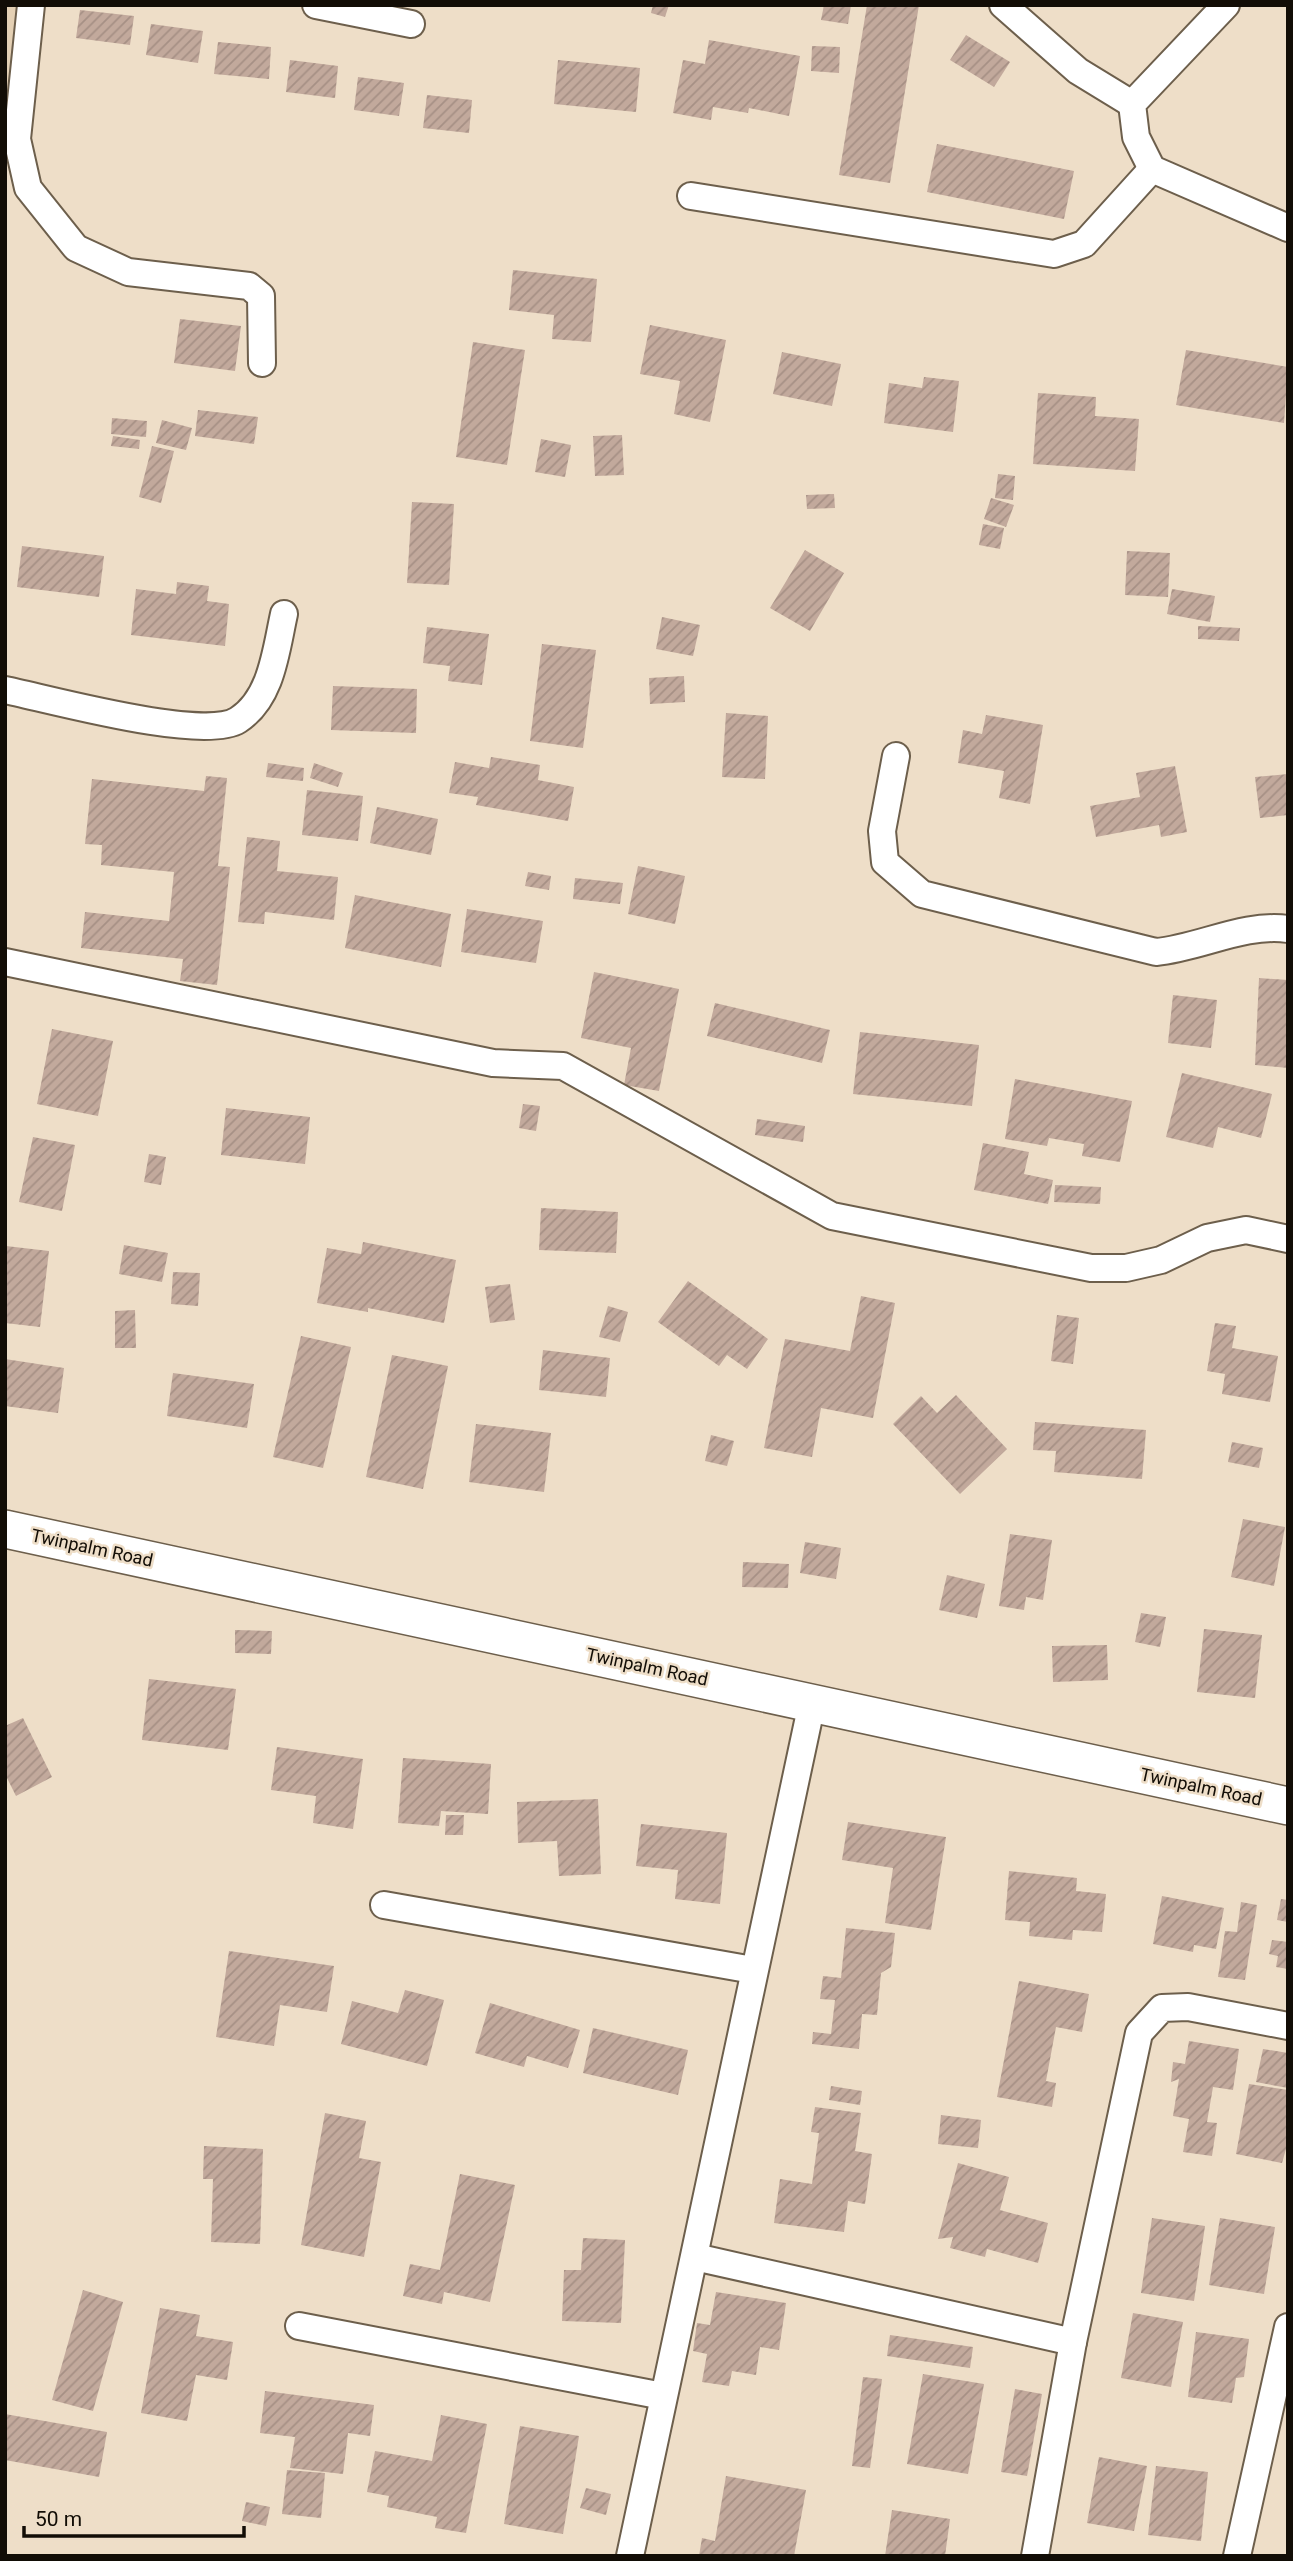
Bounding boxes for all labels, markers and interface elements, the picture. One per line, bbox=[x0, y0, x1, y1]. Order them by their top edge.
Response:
street label: Twinpalm Road bbox=[29, 1524, 155, 1571]
street label: Twinpalm Road bbox=[584, 1643, 710, 1690]
street label: Twinpalm Road bbox=[1138, 1763, 1264, 1810]
scale bar bbox=[24, 2494, 245, 2538]
text: 50 m bbox=[35, 2507, 82, 2531]

